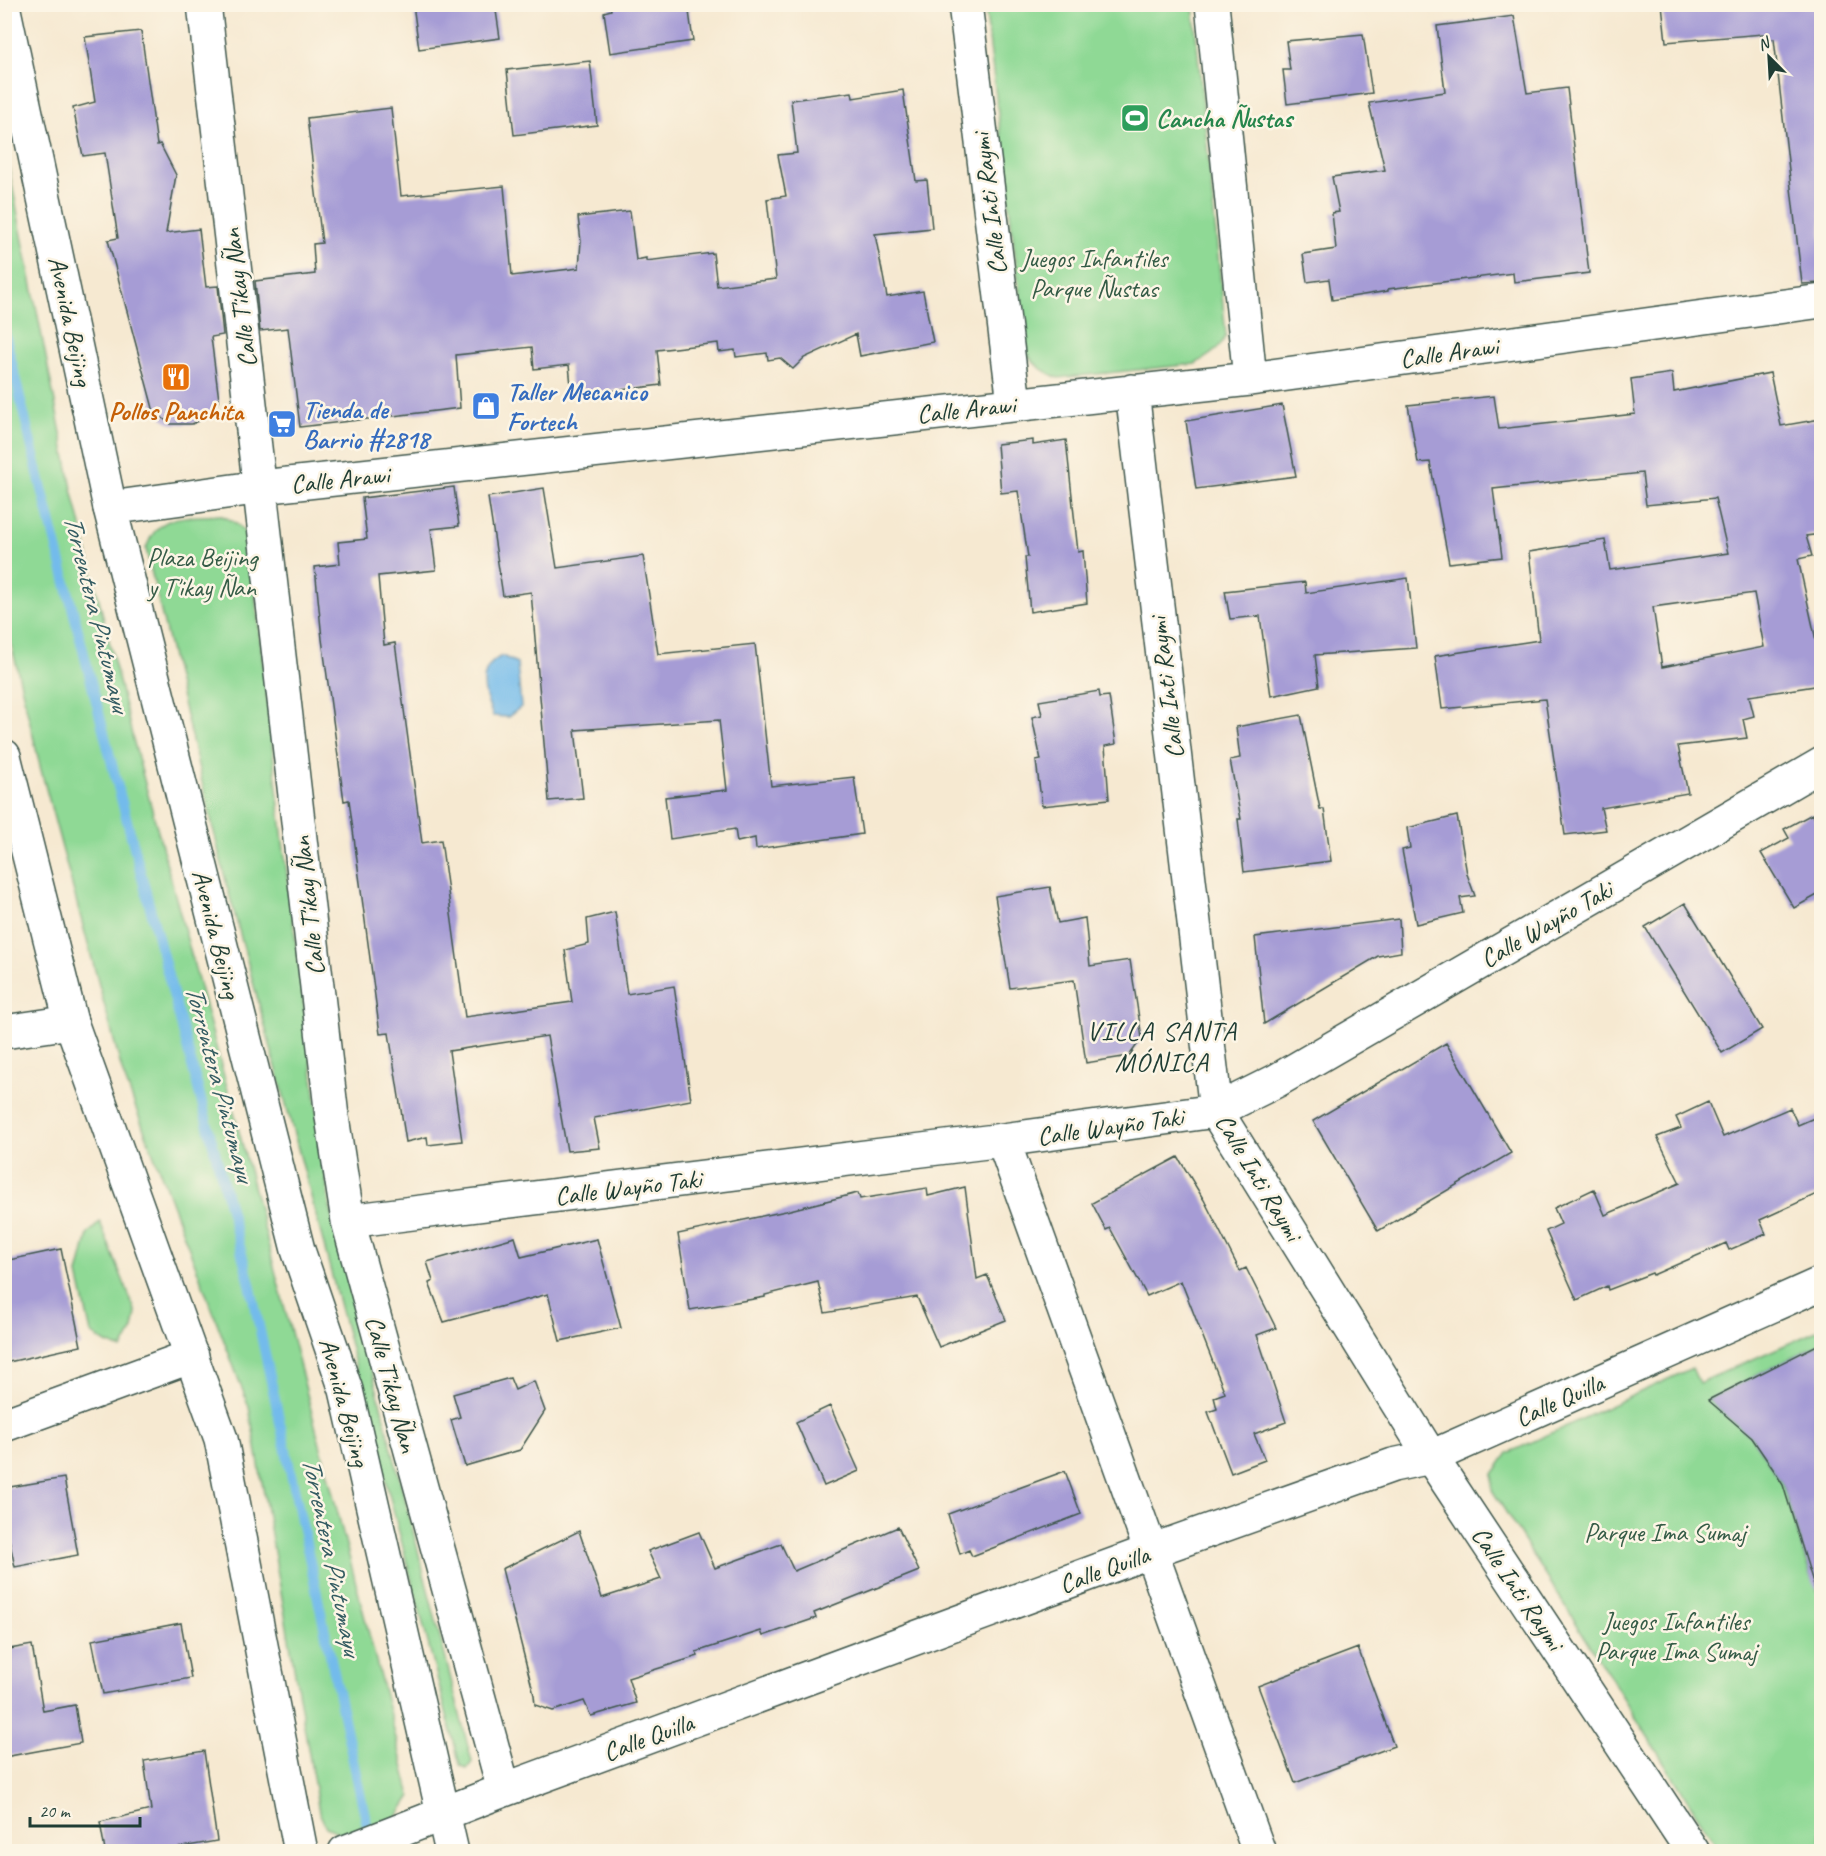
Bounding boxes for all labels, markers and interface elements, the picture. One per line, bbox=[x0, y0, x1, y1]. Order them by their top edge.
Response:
north arrow bbox=[1739, 27, 1799, 87]
text: N bbox=[1755, 32, 1775, 55]
sports icon: Cancha Ñustas bbox=[1119, 102, 1151, 134]
place label: Cancha Ñustas bbox=[1156, 102, 1295, 135]
street label: Calle Inti Raymi bbox=[964, 128, 1015, 277]
street label: Calle T'ikay Ñan bbox=[214, 225, 264, 369]
park label: Juegos Infantiles Parque Ñustas bbox=[1019, 242, 1169, 305]
street label: Avenida Beijing bbox=[41, 253, 101, 391]
street label: Calle Arawi bbox=[1398, 329, 1503, 376]
restaurant icon: Pollos Panchita bbox=[160, 361, 192, 393]
place label: Taller Mecanico Fortech bbox=[507, 375, 648, 438]
street label: Calle Arawi bbox=[915, 388, 1020, 431]
shop icon: Taller Mecanico Fortech bbox=[470, 390, 502, 422]
place label: Tienda de Barrio #2818 bbox=[303, 393, 432, 456]
place label: Pollos Panchita bbox=[109, 395, 246, 428]
supermarket icon: Tienda de Barrio #2818 bbox=[266, 408, 298, 440]
street label: Calle Arawi bbox=[289, 458, 394, 501]
water label: Torrentera Pintumayu bbox=[56, 511, 139, 719]
park label: Plaza Beijing y T'ikay Ñan bbox=[146, 541, 259, 604]
street label: Calle Inti Raymi bbox=[1141, 612, 1192, 761]
street label: Calle T'ikay Ñan bbox=[285, 833, 332, 977]
street label: Avenida Beijing bbox=[185, 866, 249, 1004]
street label: Calle Wayño Taki bbox=[1474, 872, 1621, 976]
water label: Torrentera Pintumayu bbox=[177, 981, 264, 1189]
district label: VILLA SANTA MÓNICA bbox=[1087, 1014, 1237, 1079]
street label: Calle Wayño Taki bbox=[1035, 1099, 1188, 1153]
street label: Calle Inti Raymi bbox=[1208, 1108, 1311, 1249]
street label: Calle Wayño Taki bbox=[553, 1162, 706, 1213]
street label: Calle T'ikay Ñan bbox=[357, 1312, 426, 1457]
street label: Avenida Beijing bbox=[312, 1334, 378, 1472]
street label: Calle Quilla bbox=[1510, 1366, 1610, 1435]
water label: Torrentera Pintumayu bbox=[294, 1454, 370, 1662]
park label: Parque Ima Sumaj bbox=[1584, 1516, 1749, 1549]
street label: Calle Inti Raymi bbox=[1464, 1520, 1573, 1659]
street label: Calle Quilla bbox=[1055, 1537, 1155, 1601]
park label: Juegos Infantiles Parque Ima Sumaj bbox=[1595, 1605, 1760, 1668]
street label: Calle Quilla bbox=[599, 1705, 699, 1769]
scale bar bbox=[30, 1790, 140, 1828]
text: 20 m bbox=[39, 1800, 72, 1822]

